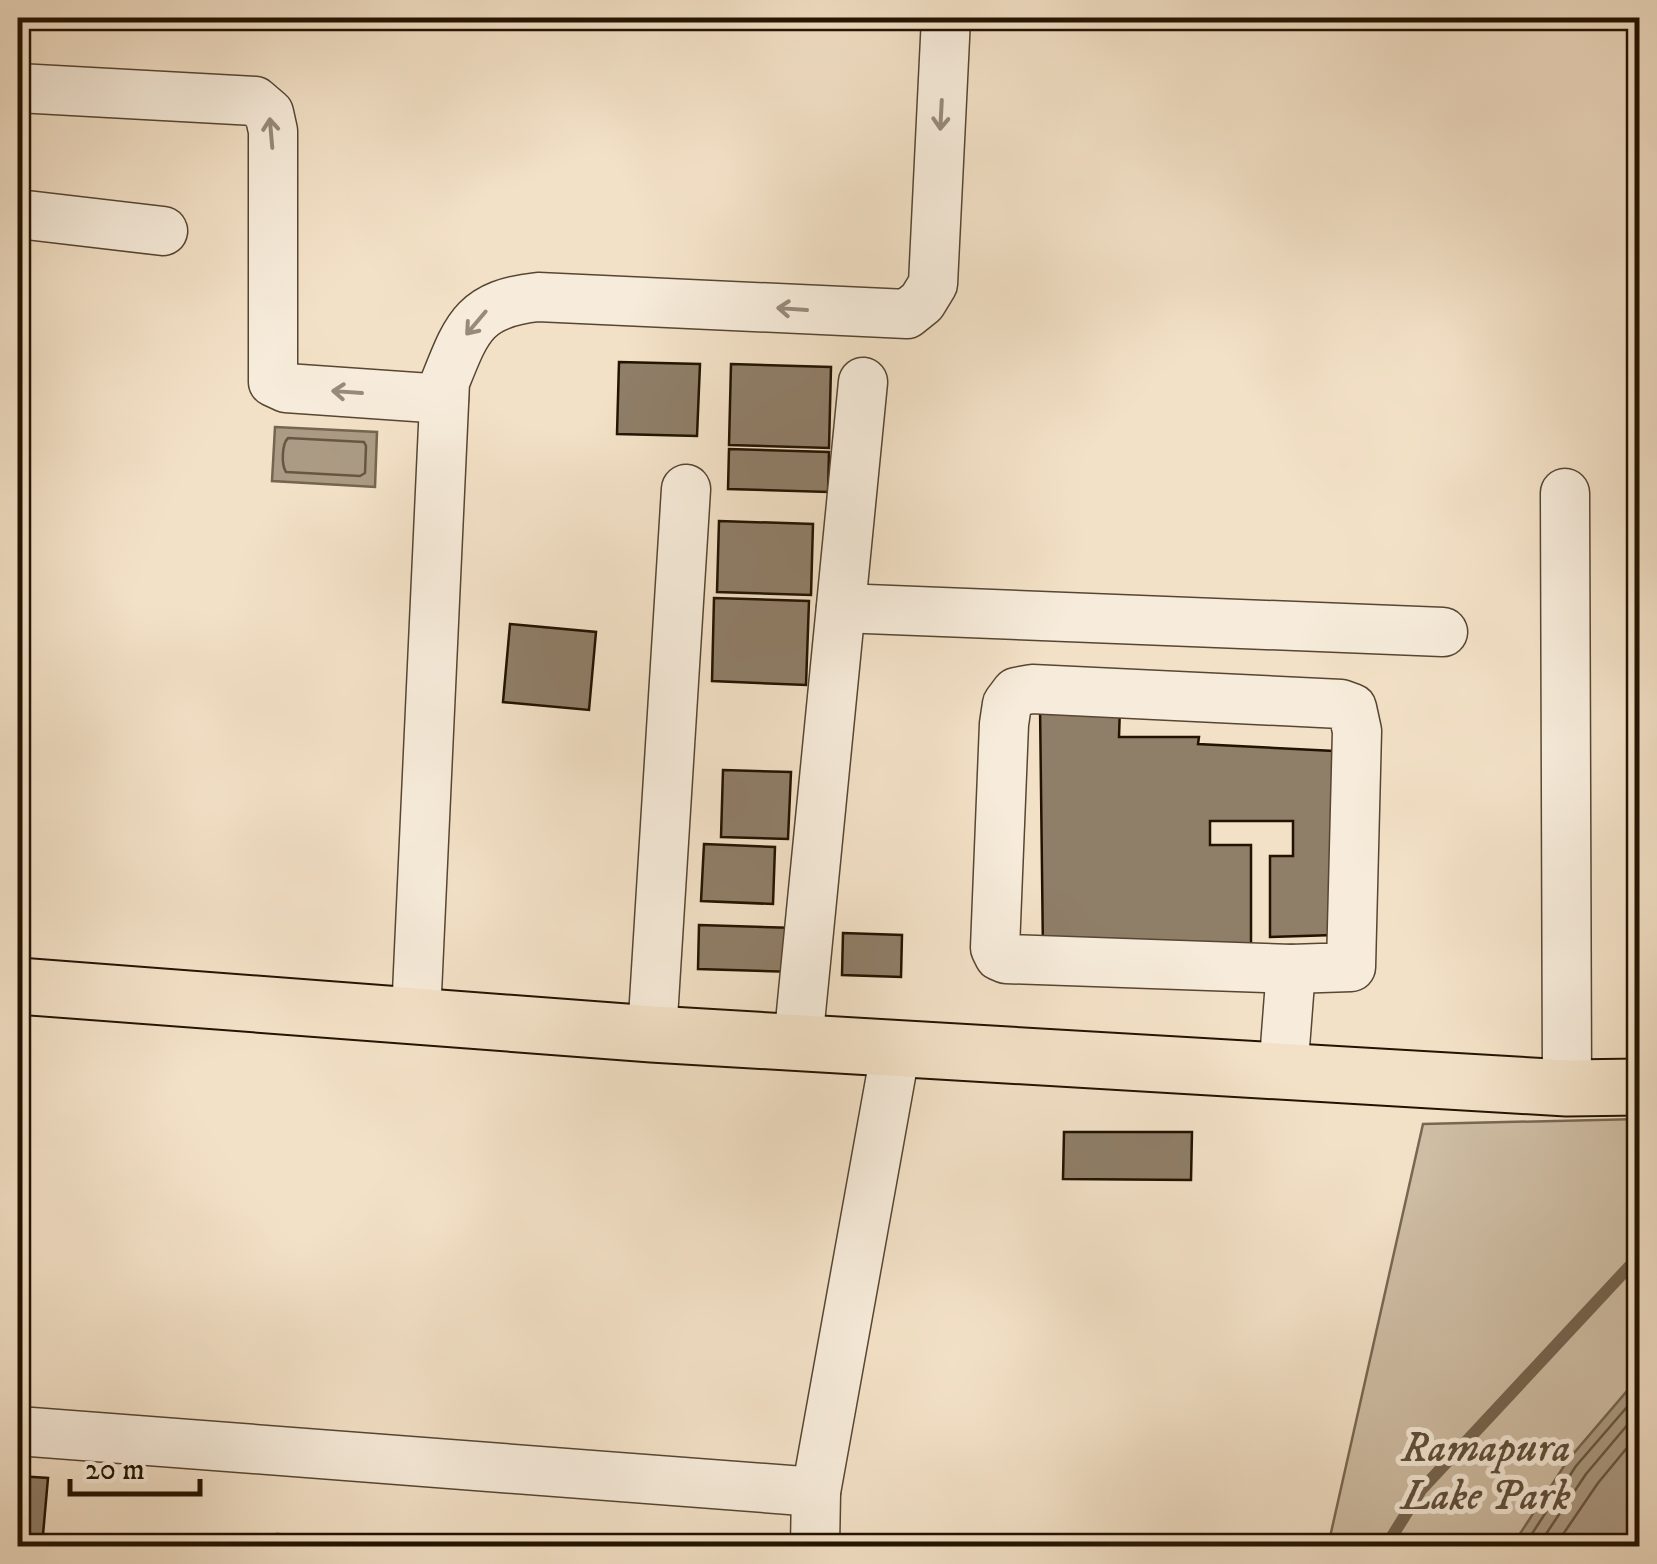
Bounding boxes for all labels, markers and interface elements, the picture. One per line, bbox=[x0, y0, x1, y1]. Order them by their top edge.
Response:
one-way arrow bbox=[931, 98, 950, 130]
one-way arrow bbox=[262, 117, 281, 150]
one-way arrow bbox=[777, 299, 809, 318]
one-way arrow bbox=[465, 310, 488, 335]
one-way arrow bbox=[331, 382, 363, 401]
park label: Ramapura Lake Park bbox=[1399, 1423, 1571, 1523]
scale bar bbox=[70, 1434, 200, 1496]
text: 20 m bbox=[85, 1452, 145, 1489]

